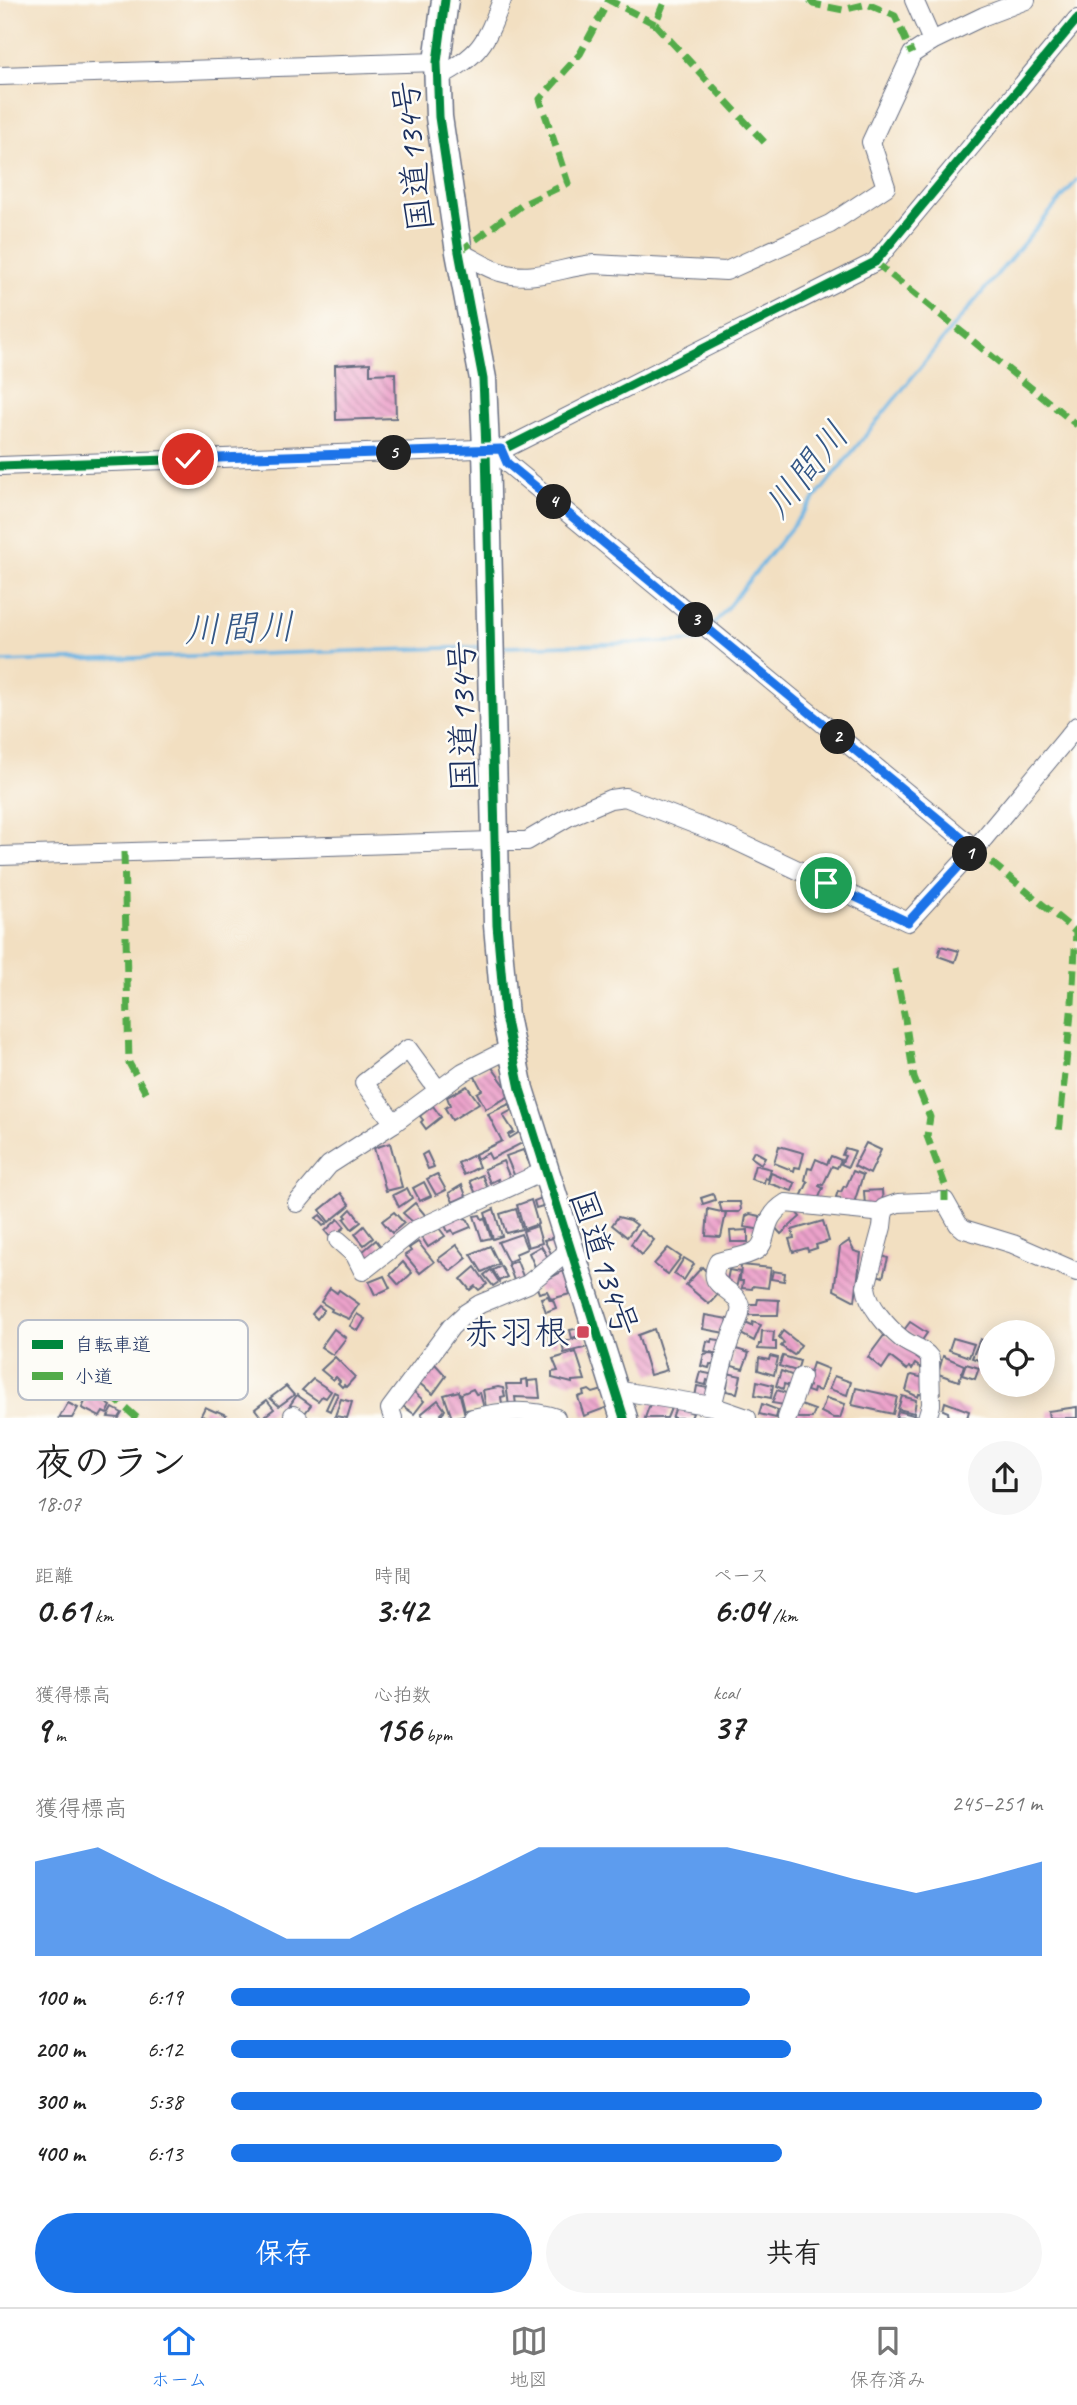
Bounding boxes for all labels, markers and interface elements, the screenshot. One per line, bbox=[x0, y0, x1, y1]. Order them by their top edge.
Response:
street label: 国道134号 bbox=[383, 78, 443, 234]
water label: 川間川 bbox=[753, 412, 859, 528]
pin bbox=[158, 429, 218, 489]
pin: 5 bbox=[376, 435, 412, 470]
icon: check bbox=[169, 440, 207, 478]
text: 5 bbox=[389, 440, 398, 464]
pin: 4 bbox=[536, 484, 572, 520]
text: 4 bbox=[549, 489, 558, 513]
pin: 3 bbox=[678, 602, 714, 638]
water label: 川間川 bbox=[183, 603, 295, 653]
text: 3 bbox=[691, 607, 700, 631]
street label: 国道134号 bbox=[439, 639, 487, 793]
pin: 2 bbox=[820, 720, 856, 754]
text: 2 bbox=[833, 724, 842, 748]
pin: 1 bbox=[953, 836, 988, 872]
text: 1 bbox=[965, 841, 974, 865]
pin bbox=[796, 853, 856, 913]
icon: arrive bbox=[807, 864, 845, 902]
street label: 国道134号 bbox=[559, 1184, 649, 1342]
place label: 赤羽根 bbox=[464, 1310, 569, 1355]
legend bbox=[18, 1320, 248, 1400]
map controls bbox=[978, 1320, 1055, 1397]
button: locate bbox=[978, 1320, 1055, 1397]
marker: 赤羽根 bbox=[575, 1324, 591, 1340]
text: 自転車道 bbox=[75, 1333, 151, 1357]
text: 小道 bbox=[75, 1365, 113, 1389]
text: 夜のラン bbox=[35, 1439, 187, 1486]
button: share bbox=[968, 1441, 1042, 1515]
text: 18:07 bbox=[35, 1489, 81, 1518]
text: 距離 bbox=[35, 1564, 73, 1588]
text: 時間 bbox=[374, 1564, 412, 1588]
text: ペース bbox=[713, 1564, 769, 1588]
text: 0.61 bbox=[35, 1588, 90, 1633]
text: 3:42 bbox=[374, 1588, 428, 1633]
text: 6:04 bbox=[713, 1588, 768, 1633]
text: km bbox=[90, 1604, 113, 1628]
text: /km bbox=[768, 1604, 797, 1628]
text: kcal bbox=[713, 1681, 738, 1705]
text: 獲得標高 bbox=[35, 1683, 111, 1707]
text: 心拍数 bbox=[374, 1683, 431, 1707]
text: 37 bbox=[713, 1705, 744, 1750]
text: 9 bbox=[35, 1707, 50, 1752]
text: 156 bbox=[374, 1707, 421, 1752]
text: m bbox=[50, 1723, 66, 1747]
text: bpm bbox=[421, 1723, 452, 1747]
text: 245–251 m bbox=[951, 1789, 1042, 1818]
text: 獲得標高 bbox=[35, 1794, 127, 1823]
text: 100 m bbox=[35, 1983, 85, 2012]
text: 6:19 bbox=[147, 1983, 183, 2012]
text: 200 m bbox=[35, 2035, 85, 2064]
text: 6:12 bbox=[147, 2035, 183, 2064]
text: 300 m bbox=[35, 2087, 85, 2116]
text: 5:38 bbox=[147, 2087, 183, 2116]
text: 400 m bbox=[35, 2139, 85, 2168]
text: 6:13 bbox=[147, 2139, 183, 2168]
button: 保存 bbox=[35, 2213, 532, 2293]
button: 共有 bbox=[546, 2213, 1042, 2293]
tab: ホーム bbox=[151, 2322, 207, 2392]
tab: 地図 bbox=[510, 2322, 548, 2392]
tab: 保存済み bbox=[850, 2322, 926, 2392]

